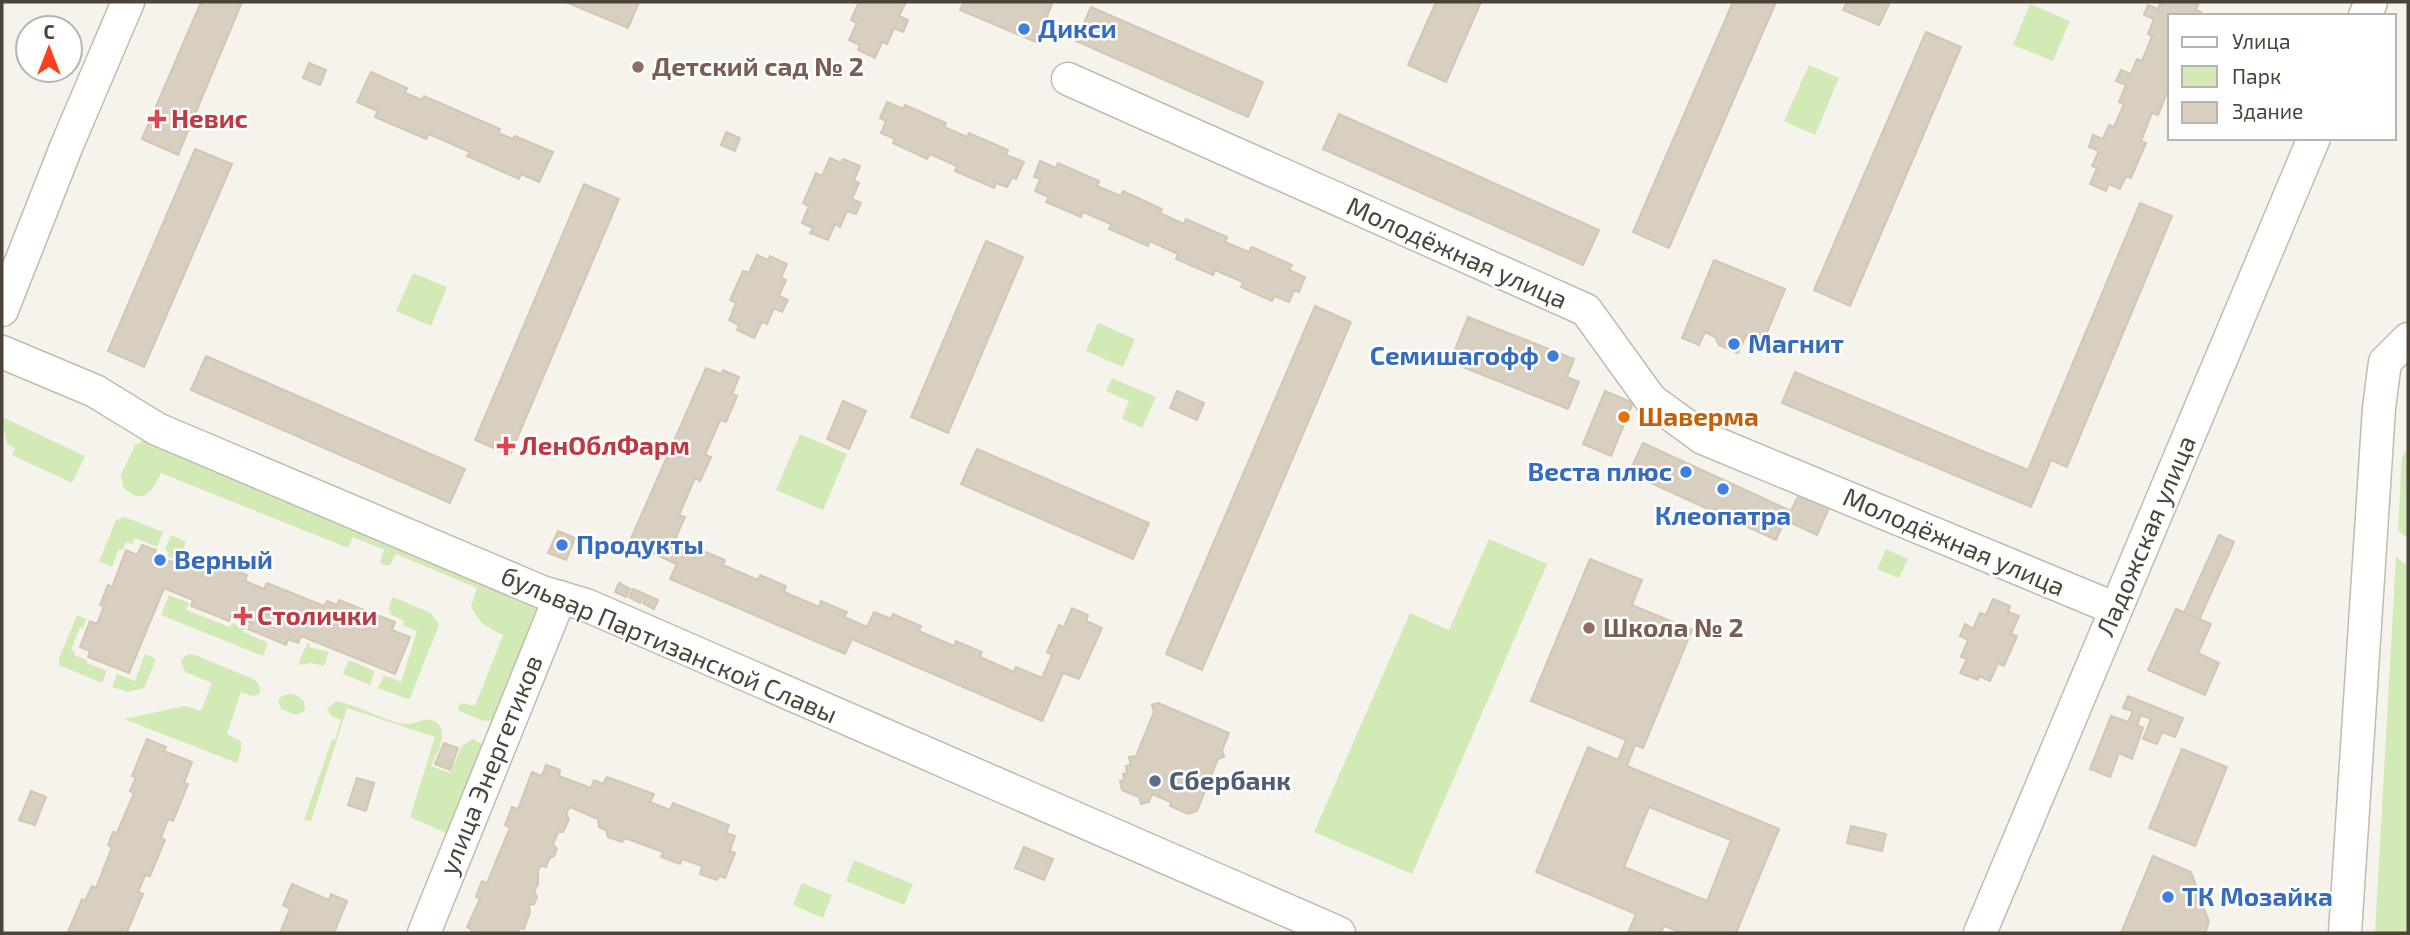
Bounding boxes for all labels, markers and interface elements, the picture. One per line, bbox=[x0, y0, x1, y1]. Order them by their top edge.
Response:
place label: Дикси bbox=[1038, 12, 1117, 43]
north arrow bbox=[14, 14, 84, 84]
legend bbox=[2168, 14, 2396, 140]
text: С bbox=[43, 20, 55, 43]
marker: Дикси bbox=[1016, 21, 1032, 37]
text: Улица bbox=[2232, 28, 2291, 53]
place label: Детский сад № 2 bbox=[652, 50, 864, 81]
marker: Детский сад № 2 bbox=[630, 59, 646, 75]
text: Парк bbox=[2232, 63, 2281, 88]
text: Здание bbox=[2232, 98, 2303, 123]
place label: Невис bbox=[171, 102, 248, 133]
marker: Невис bbox=[149, 111, 165, 127]
street label: Молодёжная улица bbox=[1342, 189, 1573, 315]
place label: Магнит bbox=[1748, 327, 1844, 358]
marker: Магнит bbox=[1726, 336, 1742, 352]
place label: Семишагофф bbox=[1370, 339, 1539, 370]
marker: Семишагофф bbox=[1545, 348, 1561, 364]
place label: Шаверма bbox=[1638, 400, 1759, 431]
marker: Шаверма bbox=[1616, 409, 1632, 425]
place label: ЛенОблФарм bbox=[520, 429, 690, 460]
street label: Ладожская улица bbox=[2088, 430, 2202, 641]
marker: ЛенОблФарм bbox=[498, 438, 514, 454]
place label: Веста плюс bbox=[1528, 455, 1672, 486]
marker: Веста плюс bbox=[1678, 464, 1694, 480]
street label: Молодёжная улица bbox=[1839, 480, 2070, 602]
marker: Клеопатра bbox=[1715, 481, 1731, 497]
place label: Клеопатра bbox=[1655, 499, 1791, 530]
place label: Продукты bbox=[576, 528, 704, 559]
marker: Продукты bbox=[554, 537, 570, 553]
place label: Верный bbox=[174, 543, 273, 574]
marker: Верный bbox=[152, 552, 168, 568]
street label: бульвар Партизанской Славы bbox=[496, 559, 842, 730]
place label: Столички bbox=[257, 599, 377, 630]
marker: Столички bbox=[235, 608, 251, 624]
place label: Школа № 2 bbox=[1603, 611, 1744, 642]
marker: Школа № 2 bbox=[1581, 620, 1597, 636]
street label: улица Энергетиков bbox=[431, 650, 549, 879]
place label: Сбербанк bbox=[1169, 764, 1291, 795]
marker: Сбербанк bbox=[1147, 773, 1163, 789]
place label: ТК Мозайка bbox=[2182, 880, 2333, 911]
marker: ТК Мозайка bbox=[2160, 889, 2176, 905]

